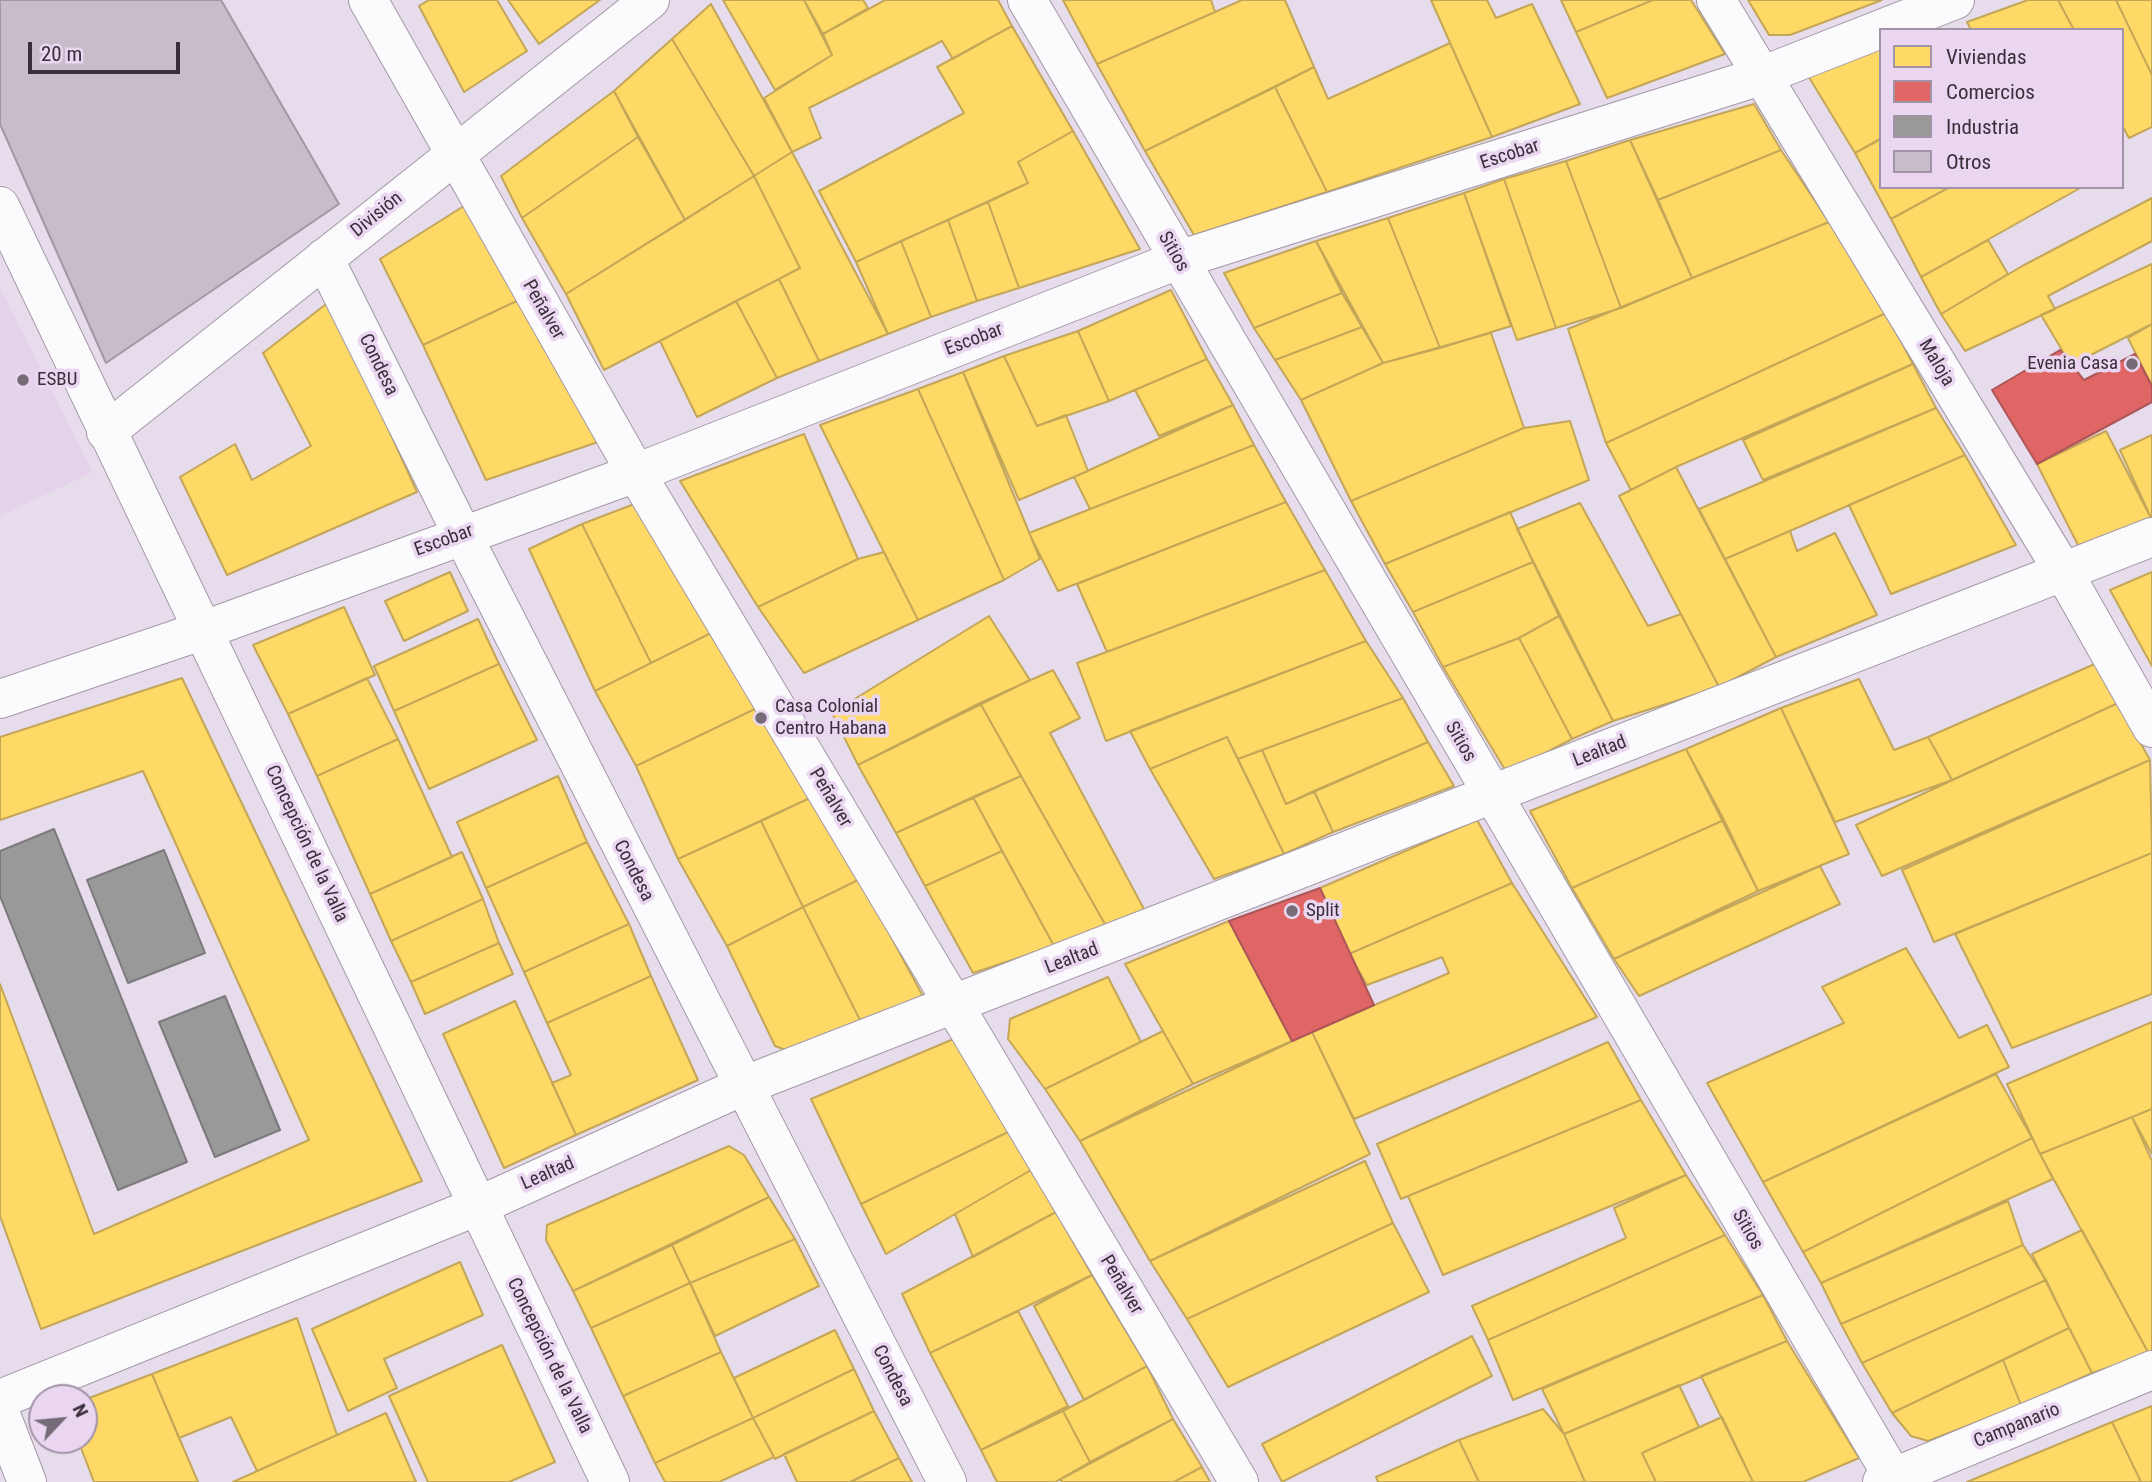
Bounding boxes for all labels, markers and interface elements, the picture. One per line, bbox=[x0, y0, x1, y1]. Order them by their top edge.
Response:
scale bar bbox=[32, 28, 184, 72]
legend bbox=[1879, 28, 2124, 189]
text: 20 m bbox=[41, 42, 82, 66]
text: Viviendas bbox=[1946, 45, 2026, 69]
text: Comercios bbox=[1946, 80, 2035, 104]
text: Industria bbox=[1946, 115, 2019, 139]
street label: Escobar bbox=[1478, 135, 1542, 175]
text: Otros bbox=[1946, 150, 1991, 174]
street label: División bbox=[347, 187, 407, 243]
street label: Sitios bbox=[1153, 228, 1193, 276]
street label: Peñalver bbox=[517, 276, 569, 344]
street label: Escobar bbox=[942, 318, 1006, 362]
street label: Condesa bbox=[353, 331, 403, 399]
street label: Maloja bbox=[1913, 335, 1959, 391]
place label: Evenia Casa bbox=[2027, 353, 2118, 375]
marker: Evenia Casa bbox=[2124, 356, 2140, 372]
place label: ESBU bbox=[37, 369, 77, 391]
marker: ESBU bbox=[15, 372, 31, 388]
street label: Escobar bbox=[412, 520, 476, 562]
place label: Casa Colonial Centro Habana bbox=[775, 696, 887, 740]
marker: Casa Colonial Centro Habana bbox=[753, 710, 769, 726]
street label: Sitios bbox=[1440, 718, 1480, 766]
street label: Lealtad bbox=[1570, 731, 1630, 773]
street label: Concepción de la Valla bbox=[260, 762, 352, 926]
street label: Peñalver bbox=[804, 764, 856, 832]
street label: Condesa bbox=[608, 837, 658, 905]
place label: Split bbox=[1306, 900, 1340, 922]
marker: Split bbox=[1284, 903, 1300, 919]
street label: Lealtad bbox=[1042, 938, 1102, 980]
street label: Lealtad bbox=[518, 1152, 578, 1196]
street label: Sitios bbox=[1727, 1206, 1767, 1254]
street label: Peñalver bbox=[1095, 1251, 1147, 1319]
street label: Concepción de la Valla bbox=[501, 1274, 597, 1438]
street label: Condesa bbox=[867, 1342, 917, 1410]
north arrow bbox=[28, 1384, 98, 1454]
street label: Campanario bbox=[1971, 1398, 2063, 1454]
text: N bbox=[68, 1400, 93, 1421]

